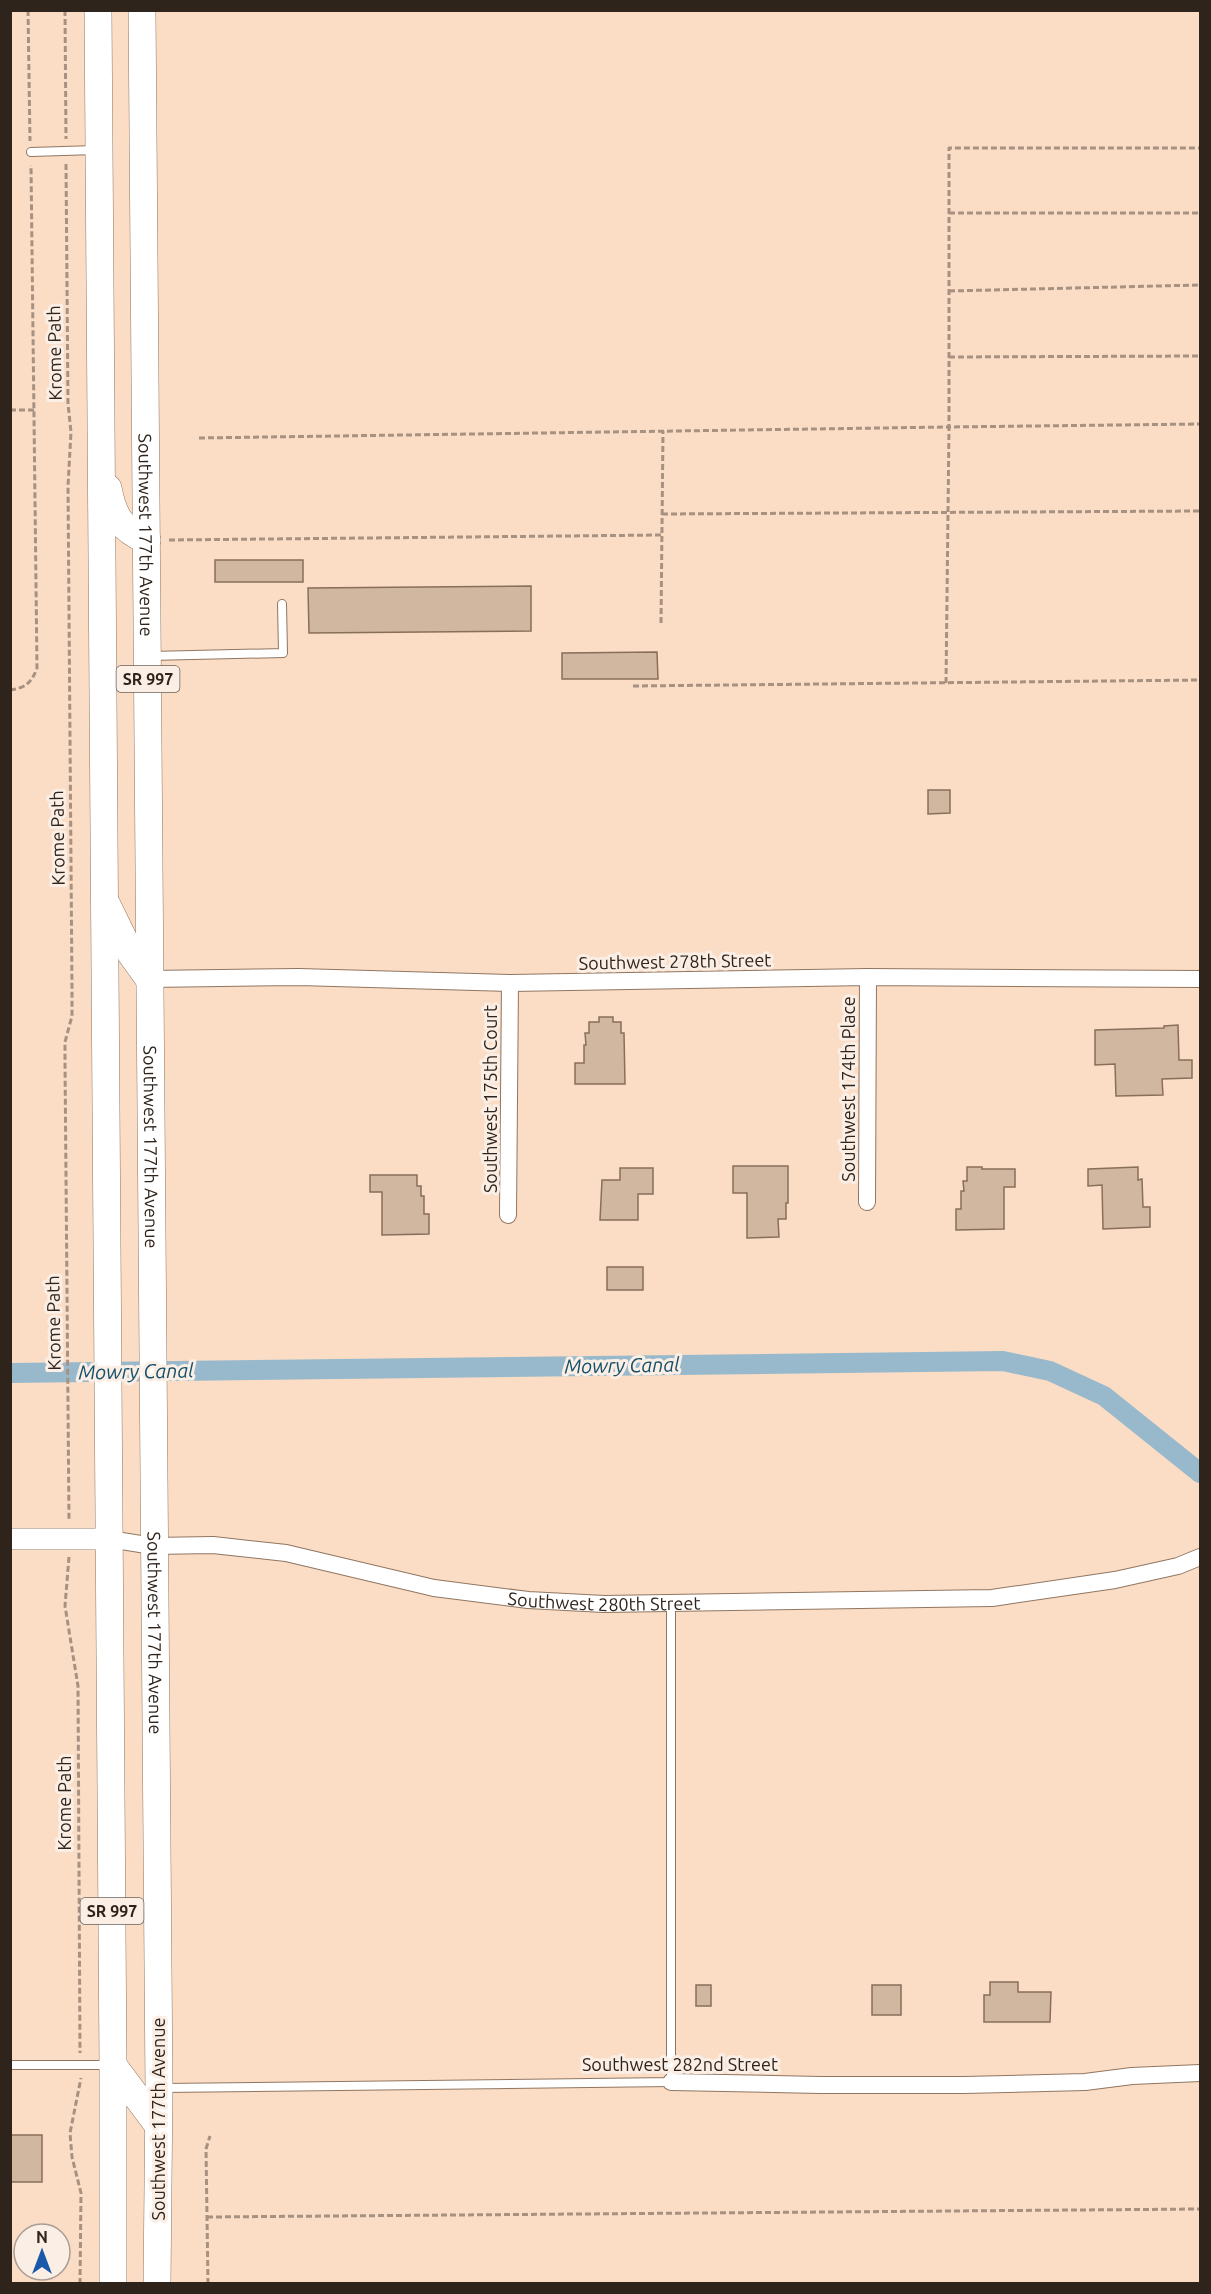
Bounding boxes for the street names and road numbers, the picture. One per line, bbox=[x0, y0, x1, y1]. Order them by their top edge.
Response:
street label: Krome Path bbox=[43, 305, 65, 401]
street label: Southwest 177th Avenue bbox=[135, 433, 157, 637]
road number: SR 997 bbox=[116, 666, 180, 692]
street label: Krome Path bbox=[46, 790, 68, 886]
street label: Southwest 278th Street bbox=[579, 949, 771, 973]
street label: Southwest 174th Place bbox=[838, 996, 858, 1182]
street label: Southwest 175th Court bbox=[480, 1005, 500, 1193]
street label: Southwest 177th Avenue bbox=[140, 1045, 162, 1249]
street label: Krome Path bbox=[42, 1275, 64, 1371]
street label: Southwest 177th Avenue bbox=[144, 1531, 166, 1735]
street label: Southwest 280th Street bbox=[507, 1588, 701, 1614]
street label: Krome Path bbox=[54, 1755, 74, 1851]
road number: SR 997 bbox=[80, 1898, 144, 1924]
street label: Southwest 177th Avenue bbox=[148, 2017, 168, 2221]
street label: Southwest 282nd Street bbox=[582, 2054, 778, 2074]

